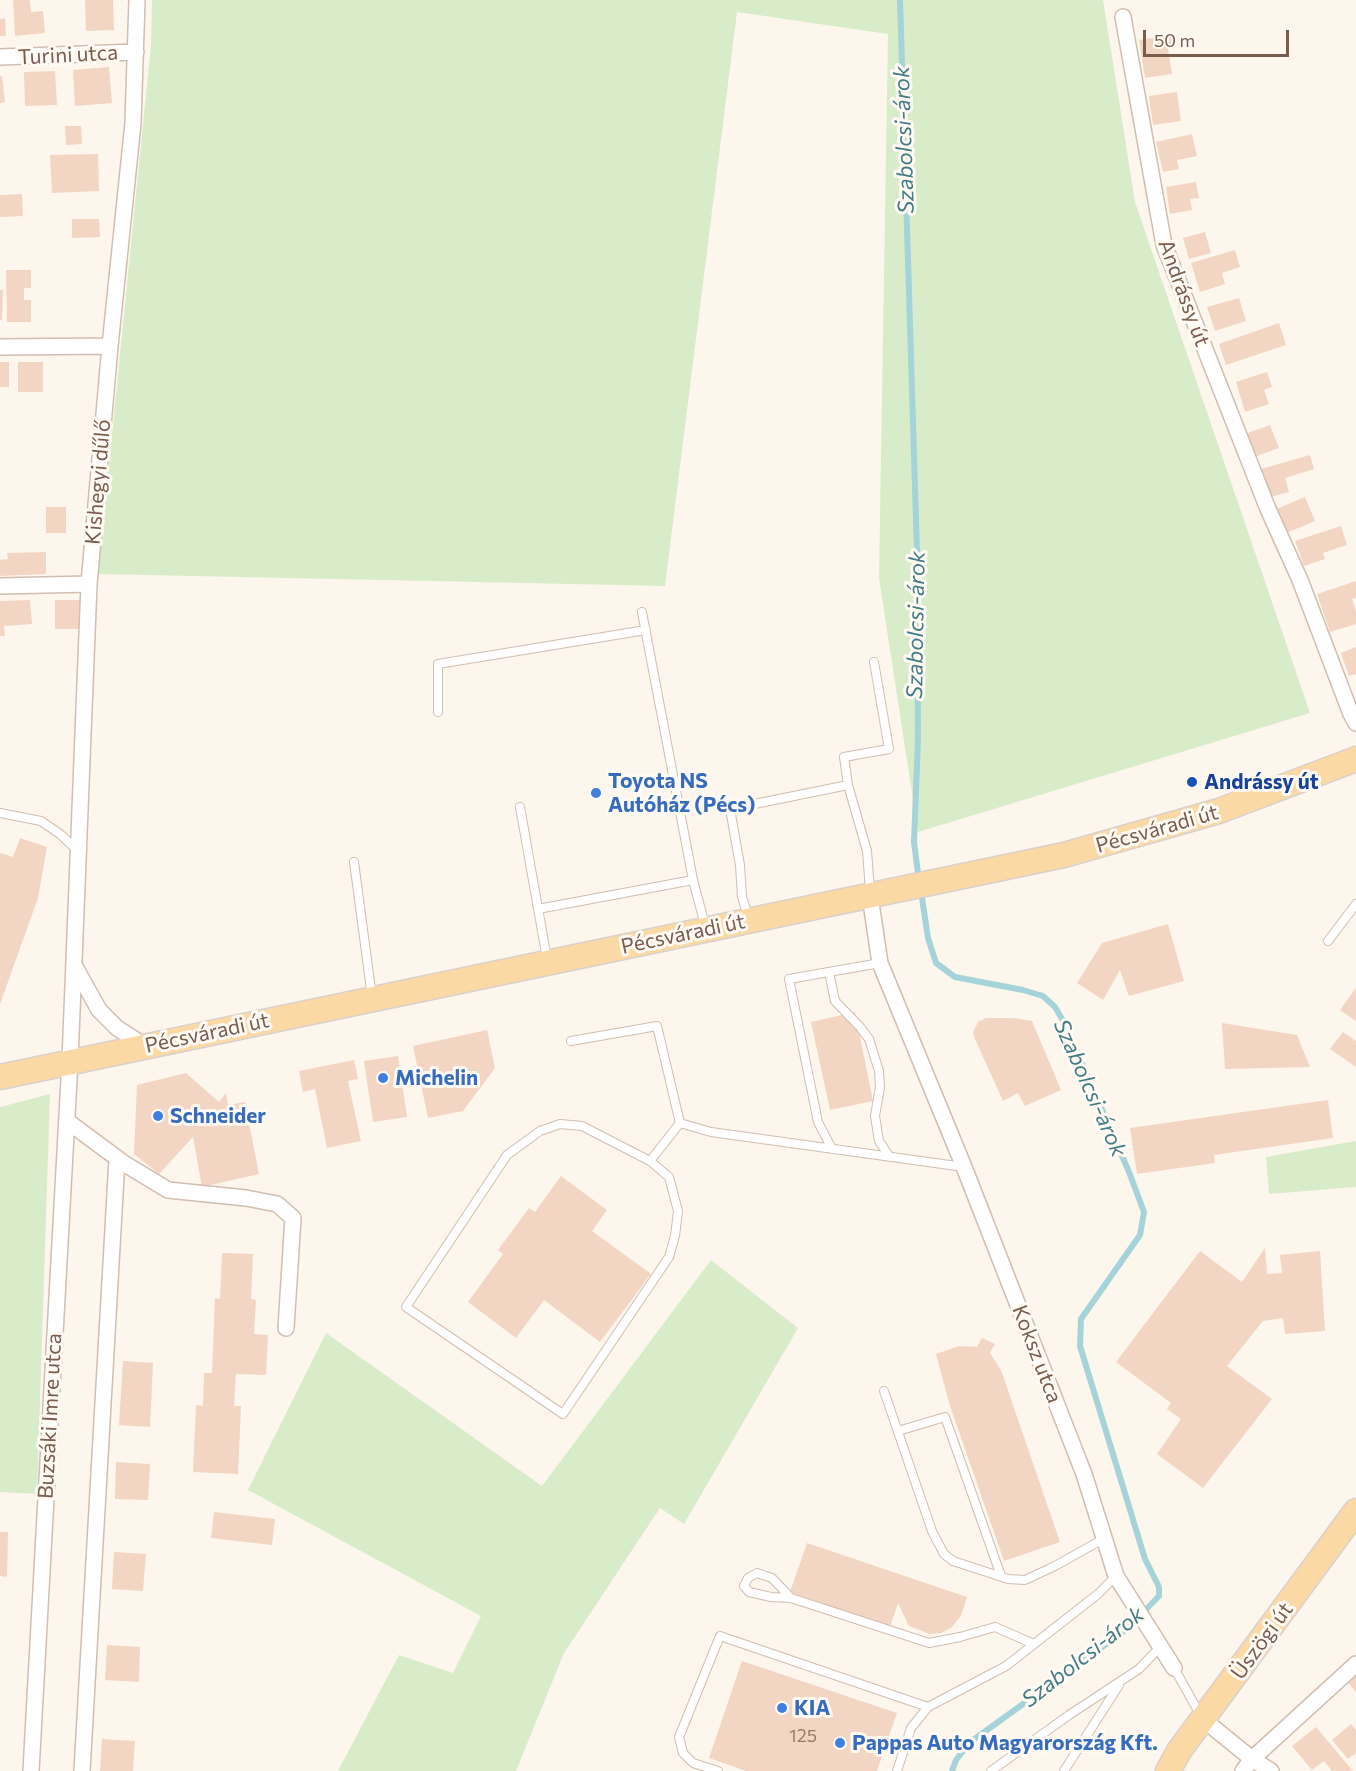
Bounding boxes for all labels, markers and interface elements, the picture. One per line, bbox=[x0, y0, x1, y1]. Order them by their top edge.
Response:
scale bar bbox=[1146, 18, 1292, 56]
text: 50 m bbox=[1154, 29, 1195, 51]
street label: Turini utca bbox=[17, 40, 119, 70]
water label: Szabolcsi-árok bbox=[888, 66, 920, 214]
street label: Andrássy út bbox=[1153, 236, 1215, 350]
street label: Kishegyi dűlő bbox=[80, 418, 116, 546]
water label: Szabolcsi-árok bbox=[902, 551, 930, 699]
place label: Toyota NS Autóház (Pécs) bbox=[608, 768, 755, 818]
place label: Andrássy út bbox=[1204, 769, 1319, 795]
marker: Andrássy út bbox=[1185, 775, 1199, 789]
marker: Toyota NS Autóház (Pécs) bbox=[589, 786, 603, 800]
street label: Pécsváradi út bbox=[1093, 800, 1221, 858]
street label: Pécsváradi út bbox=[619, 909, 747, 959]
street label: Pécsváradi út bbox=[143, 1008, 271, 1058]
water label: Szabolcsi-árok bbox=[1048, 1015, 1132, 1161]
place label: Michelin bbox=[395, 1065, 478, 1091]
marker: Michelin bbox=[376, 1071, 390, 1085]
place label: Schneider bbox=[170, 1103, 266, 1129]
marker: Schneider bbox=[151, 1109, 165, 1123]
street label: Koksz utca bbox=[1007, 1301, 1067, 1407]
street label: Buzsáki Imre utca bbox=[33, 1333, 67, 1499]
street label: Üszögi út bbox=[1226, 1598, 1298, 1684]
water label: Szabolcsi-árok bbox=[1017, 1601, 1149, 1713]
place label: KIA bbox=[794, 1695, 830, 1721]
marker: KIA bbox=[775, 1701, 789, 1715]
house number: 125 bbox=[789, 1725, 817, 1747]
place label: Pappas Auto Magyarország Kft. bbox=[852, 1730, 1158, 1756]
marker: Pappas Auto Magyarország Kft. bbox=[833, 1736, 847, 1750]

